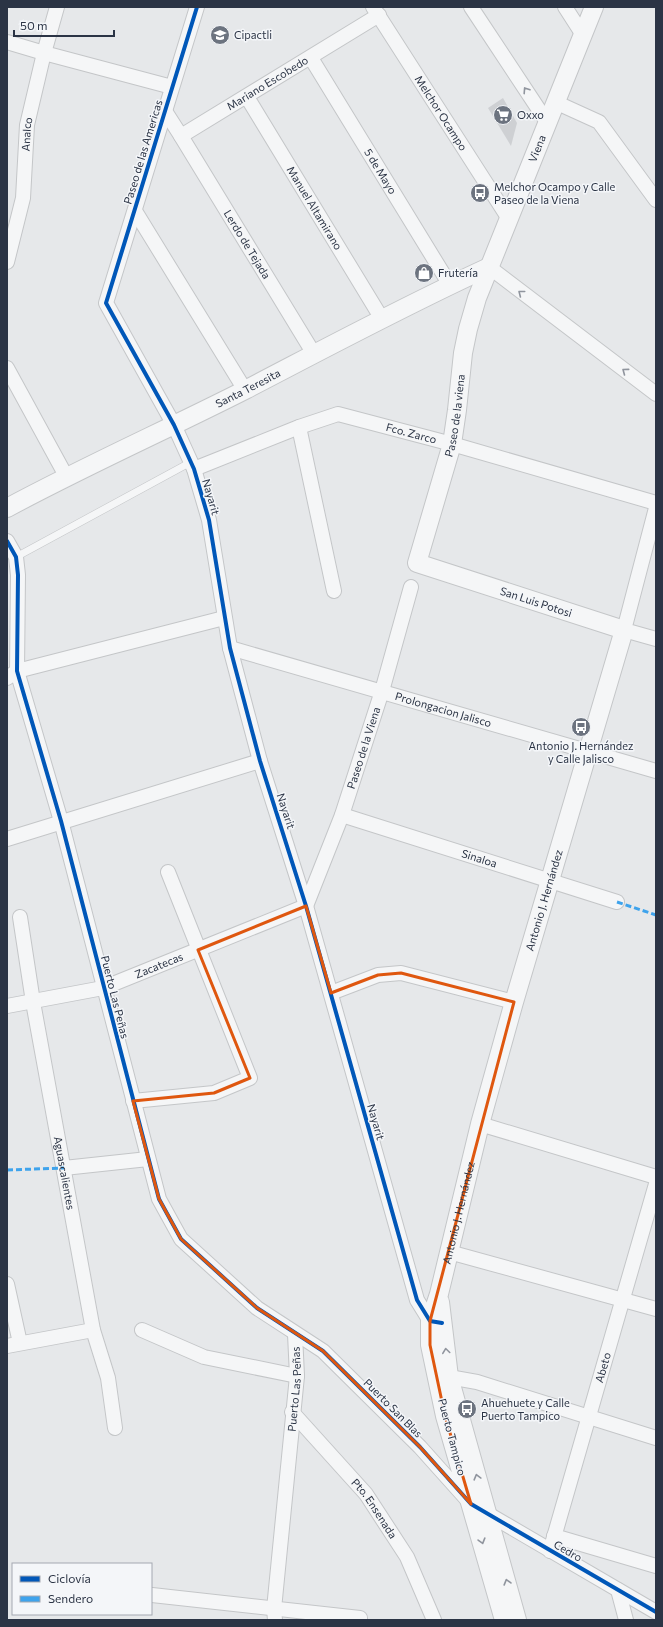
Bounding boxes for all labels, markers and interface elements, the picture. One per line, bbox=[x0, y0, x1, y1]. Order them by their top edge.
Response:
scale bar bbox=[14, 12, 114, 38]
text: 50 m bbox=[20, 18, 48, 32]
school or university icon: Cipactli bbox=[209, 24, 231, 46]
place label: Cipactli bbox=[234, 28, 272, 41]
street label: Mariano Escobedo bbox=[224, 53, 311, 113]
street label: Melchor Ocampo bbox=[413, 73, 471, 153]
one-way arrow bbox=[523, 87, 530, 94]
street label: Paseo de las Americas bbox=[120, 98, 165, 206]
supermarket icon: Oxxo bbox=[492, 104, 514, 126]
place label: Oxxo bbox=[517, 108, 544, 121]
street label: Analco bbox=[19, 115, 35, 152]
street label: Viena bbox=[525, 133, 548, 164]
street label: 5 de Mayo bbox=[362, 146, 400, 197]
street label: Manuel Altamirano bbox=[285, 164, 346, 252]
place label: Melchor Ocampo y Calle Paseo de la Viena bbox=[494, 180, 616, 206]
bus stop icon: Melchor Ocampo y Calle Paseo de la Viena bbox=[469, 182, 491, 204]
street label: Lerdo de Tejada bbox=[222, 207, 274, 281]
shop icon: Frutería bbox=[413, 262, 435, 284]
place label: Frutería bbox=[438, 266, 478, 279]
one-way arrow bbox=[519, 290, 526, 297]
street label: Santa Teresita bbox=[213, 366, 282, 410]
one-way arrow bbox=[622, 369, 629, 376]
street label: Paseo de la viena bbox=[442, 374, 467, 458]
street label: Fco. Zarco bbox=[385, 420, 439, 446]
street label: Nayarit bbox=[200, 477, 223, 517]
street label: San Luis Potosi bbox=[499, 584, 574, 619]
street label: Prolongacion Jalisco bbox=[394, 689, 494, 729]
street label: Paseo de la Viena bbox=[344, 705, 382, 790]
bus stop icon: Antonio J. Hernández y Calle Jalisco bbox=[570, 716, 592, 738]
place label: Antonio J. Hernández y Calle Jalisco bbox=[529, 739, 634, 766]
street label: Nayarit bbox=[275, 791, 299, 831]
street label: Sinaloa bbox=[460, 846, 499, 870]
street label: Antonio J. Hernández bbox=[522, 847, 565, 952]
street label: Zacatecas bbox=[133, 949, 185, 980]
street label: Puerto Las Peñas bbox=[99, 954, 132, 1040]
street label: Nayarit bbox=[365, 1102, 388, 1142]
street label: Aguascalientes bbox=[52, 1135, 78, 1211]
street label: Antonio J. Hernández bbox=[439, 1159, 477, 1265]
street label: Puerto Las Peñas bbox=[285, 1346, 303, 1432]
one-way arrow bbox=[442, 1348, 451, 1354]
street label: Abeto bbox=[592, 1350, 613, 1384]
street label: Puerto San Blas bbox=[361, 1376, 425, 1440]
place label: Ahuehuete y Calle Puerto Tampico bbox=[481, 1396, 570, 1422]
street label: Puerto Tampico bbox=[436, 1397, 469, 1477]
bus stop icon: Ahuehuete y Calle Puerto Tampico bbox=[456, 1398, 478, 1420]
one-way arrow bbox=[474, 1474, 482, 1480]
street label: Pto. Ensenada bbox=[349, 1476, 400, 1541]
street label: Cedro bbox=[552, 1537, 585, 1564]
one-way arrow bbox=[477, 1538, 486, 1545]
legend bbox=[12, 1563, 152, 1615]
text: Ciclovía bbox=[48, 1571, 91, 1585]
one-way arrow bbox=[503, 1579, 512, 1586]
text: Sendero bbox=[48, 1591, 93, 1605]

